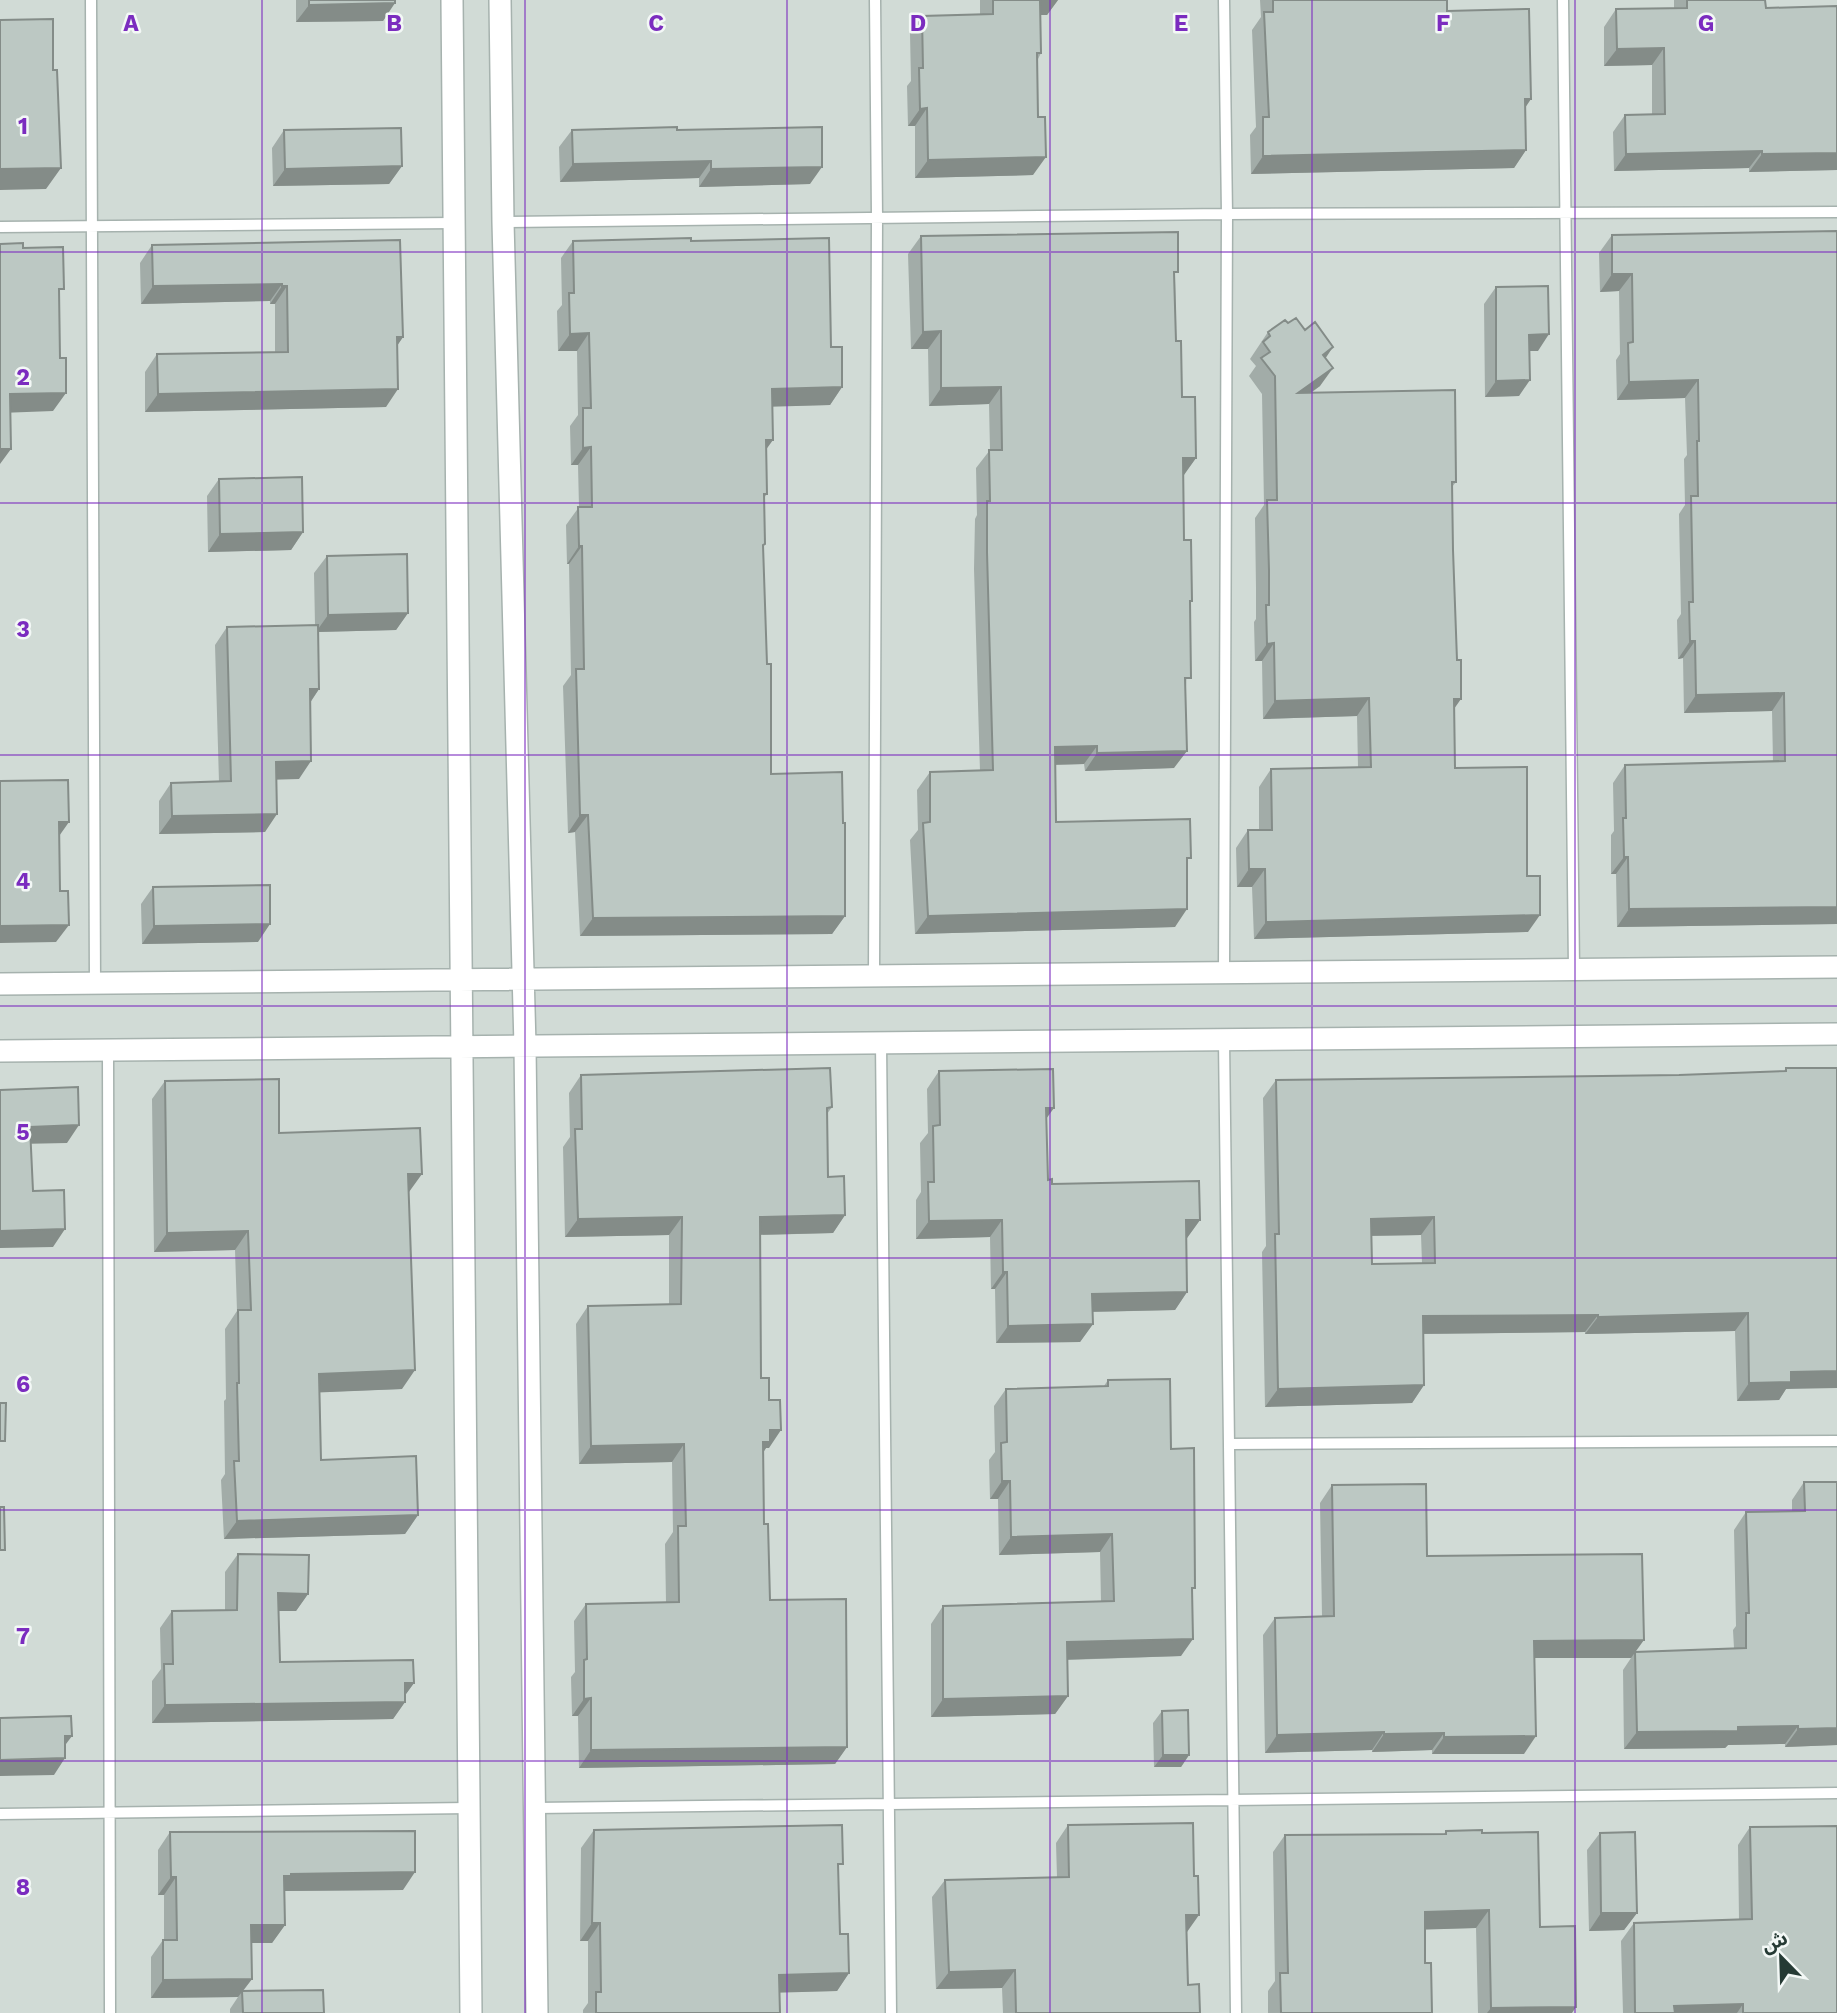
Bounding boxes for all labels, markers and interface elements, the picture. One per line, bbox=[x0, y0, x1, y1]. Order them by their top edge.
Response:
text: A bbox=[123, 10, 139, 37]
text: B bbox=[386, 10, 402, 37]
text: C bbox=[648, 10, 664, 37]
text: D bbox=[910, 10, 926, 37]
text: E bbox=[1174, 10, 1188, 37]
text: F bbox=[1436, 10, 1450, 37]
text: G bbox=[1698, 10, 1714, 37]
text: 1 bbox=[18, 113, 28, 140]
text: 2 bbox=[16, 364, 30, 391]
text: 3 bbox=[16, 616, 30, 643]
text: 4 bbox=[16, 868, 31, 895]
text: 5 bbox=[16, 1119, 30, 1146]
text: 6 bbox=[16, 1371, 30, 1398]
text: 7 bbox=[16, 1623, 30, 1650]
text: 8 bbox=[16, 1874, 30, 1901]
north arrow bbox=[1746, 1922, 1816, 1992]
text: ش bbox=[1758, 1926, 1791, 1957]

